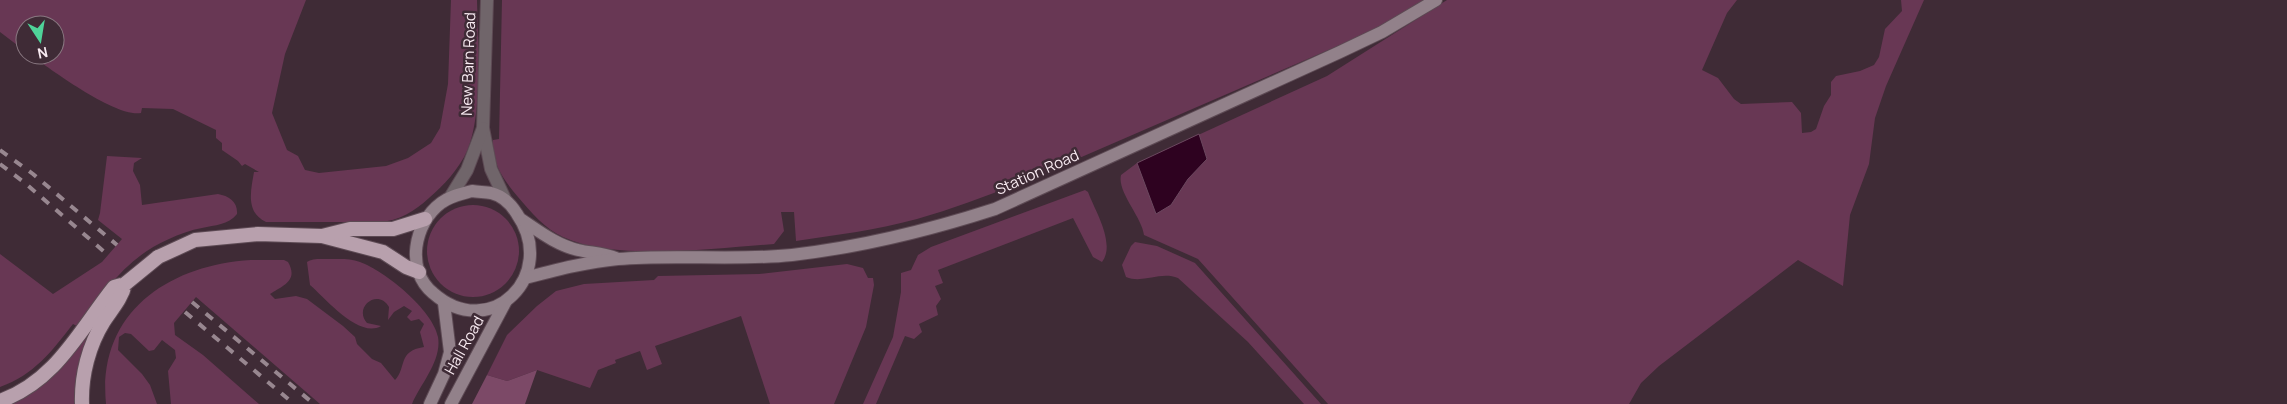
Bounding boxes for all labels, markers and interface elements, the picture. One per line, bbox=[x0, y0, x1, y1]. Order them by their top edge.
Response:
street label: New Barn Road bbox=[456, 12, 480, 116]
north arrow bbox=[15, 15, 65, 65]
text: N bbox=[36, 43, 50, 64]
street label: Station Road bbox=[992, 144, 1082, 200]
street label: Hall Road bbox=[439, 312, 489, 378]

